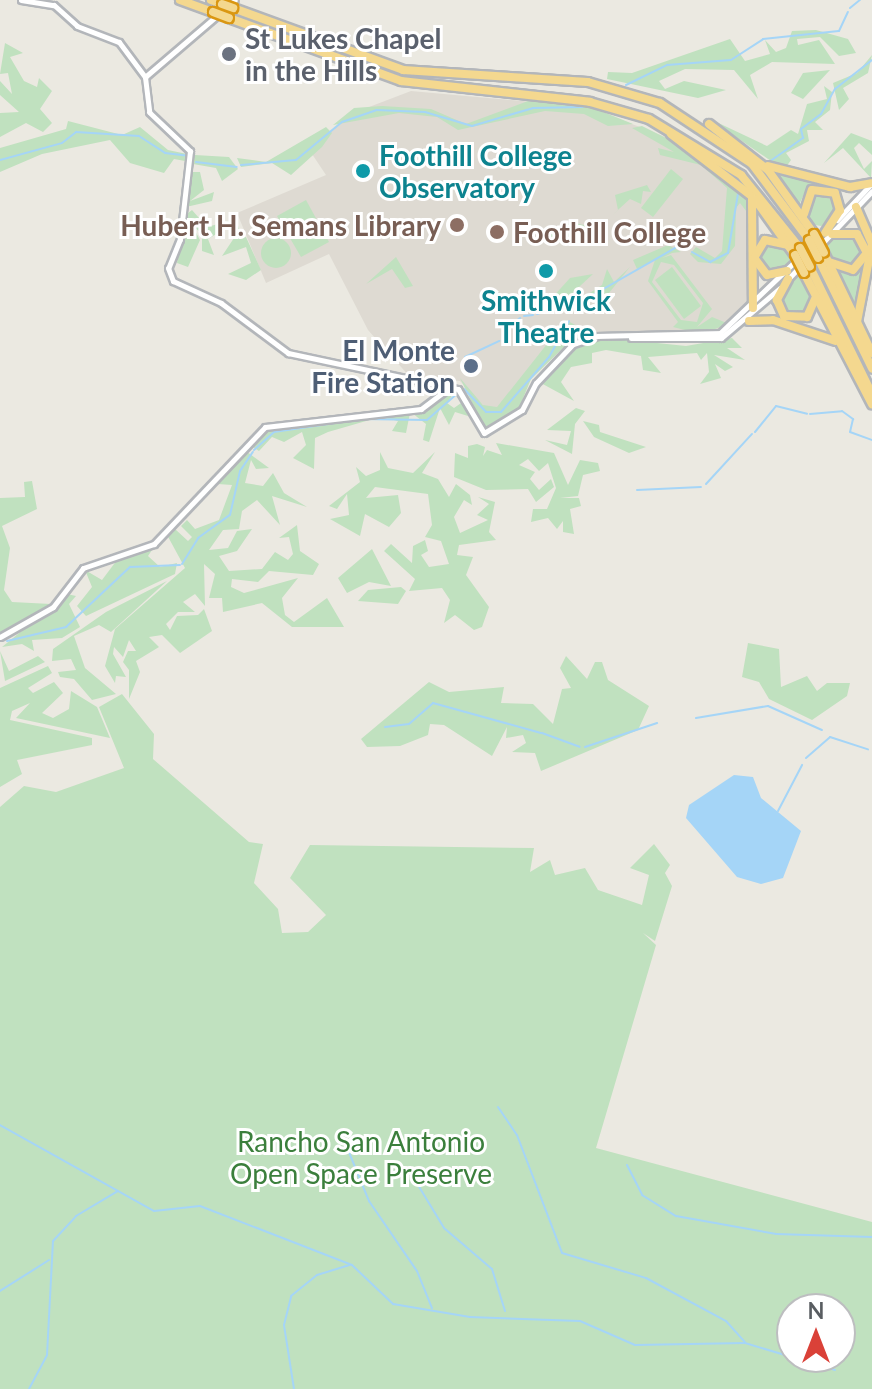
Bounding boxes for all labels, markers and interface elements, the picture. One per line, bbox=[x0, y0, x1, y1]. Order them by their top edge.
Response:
place label: St Lukes Chapel in the Hills bbox=[245, 21, 441, 87]
marker: St Lukes Chapel in the Hills bbox=[220, 45, 238, 63]
place label: Foothill College Observatory bbox=[379, 138, 572, 204]
marker: Foothill College Observatory bbox=[354, 162, 372, 180]
place label: Hubert H. Semans Library bbox=[120, 208, 441, 242]
place label: Foothill College bbox=[513, 215, 706, 249]
marker: Hubert H. Semans Library bbox=[448, 216, 466, 234]
marker: Foothill College bbox=[488, 223, 506, 241]
marker: Smithwick Theatre bbox=[537, 262, 555, 280]
place label: Smithwick Theatre bbox=[481, 283, 611, 349]
place label: El Monte Fire Station bbox=[311, 333, 455, 399]
marker: El Monte Fire Station bbox=[462, 357, 480, 375]
park label: Rancho San Antonio Open Space Preserve bbox=[230, 1124, 492, 1190]
north arrow bbox=[776, 1293, 856, 1373]
text: N bbox=[808, 1297, 824, 1324]

